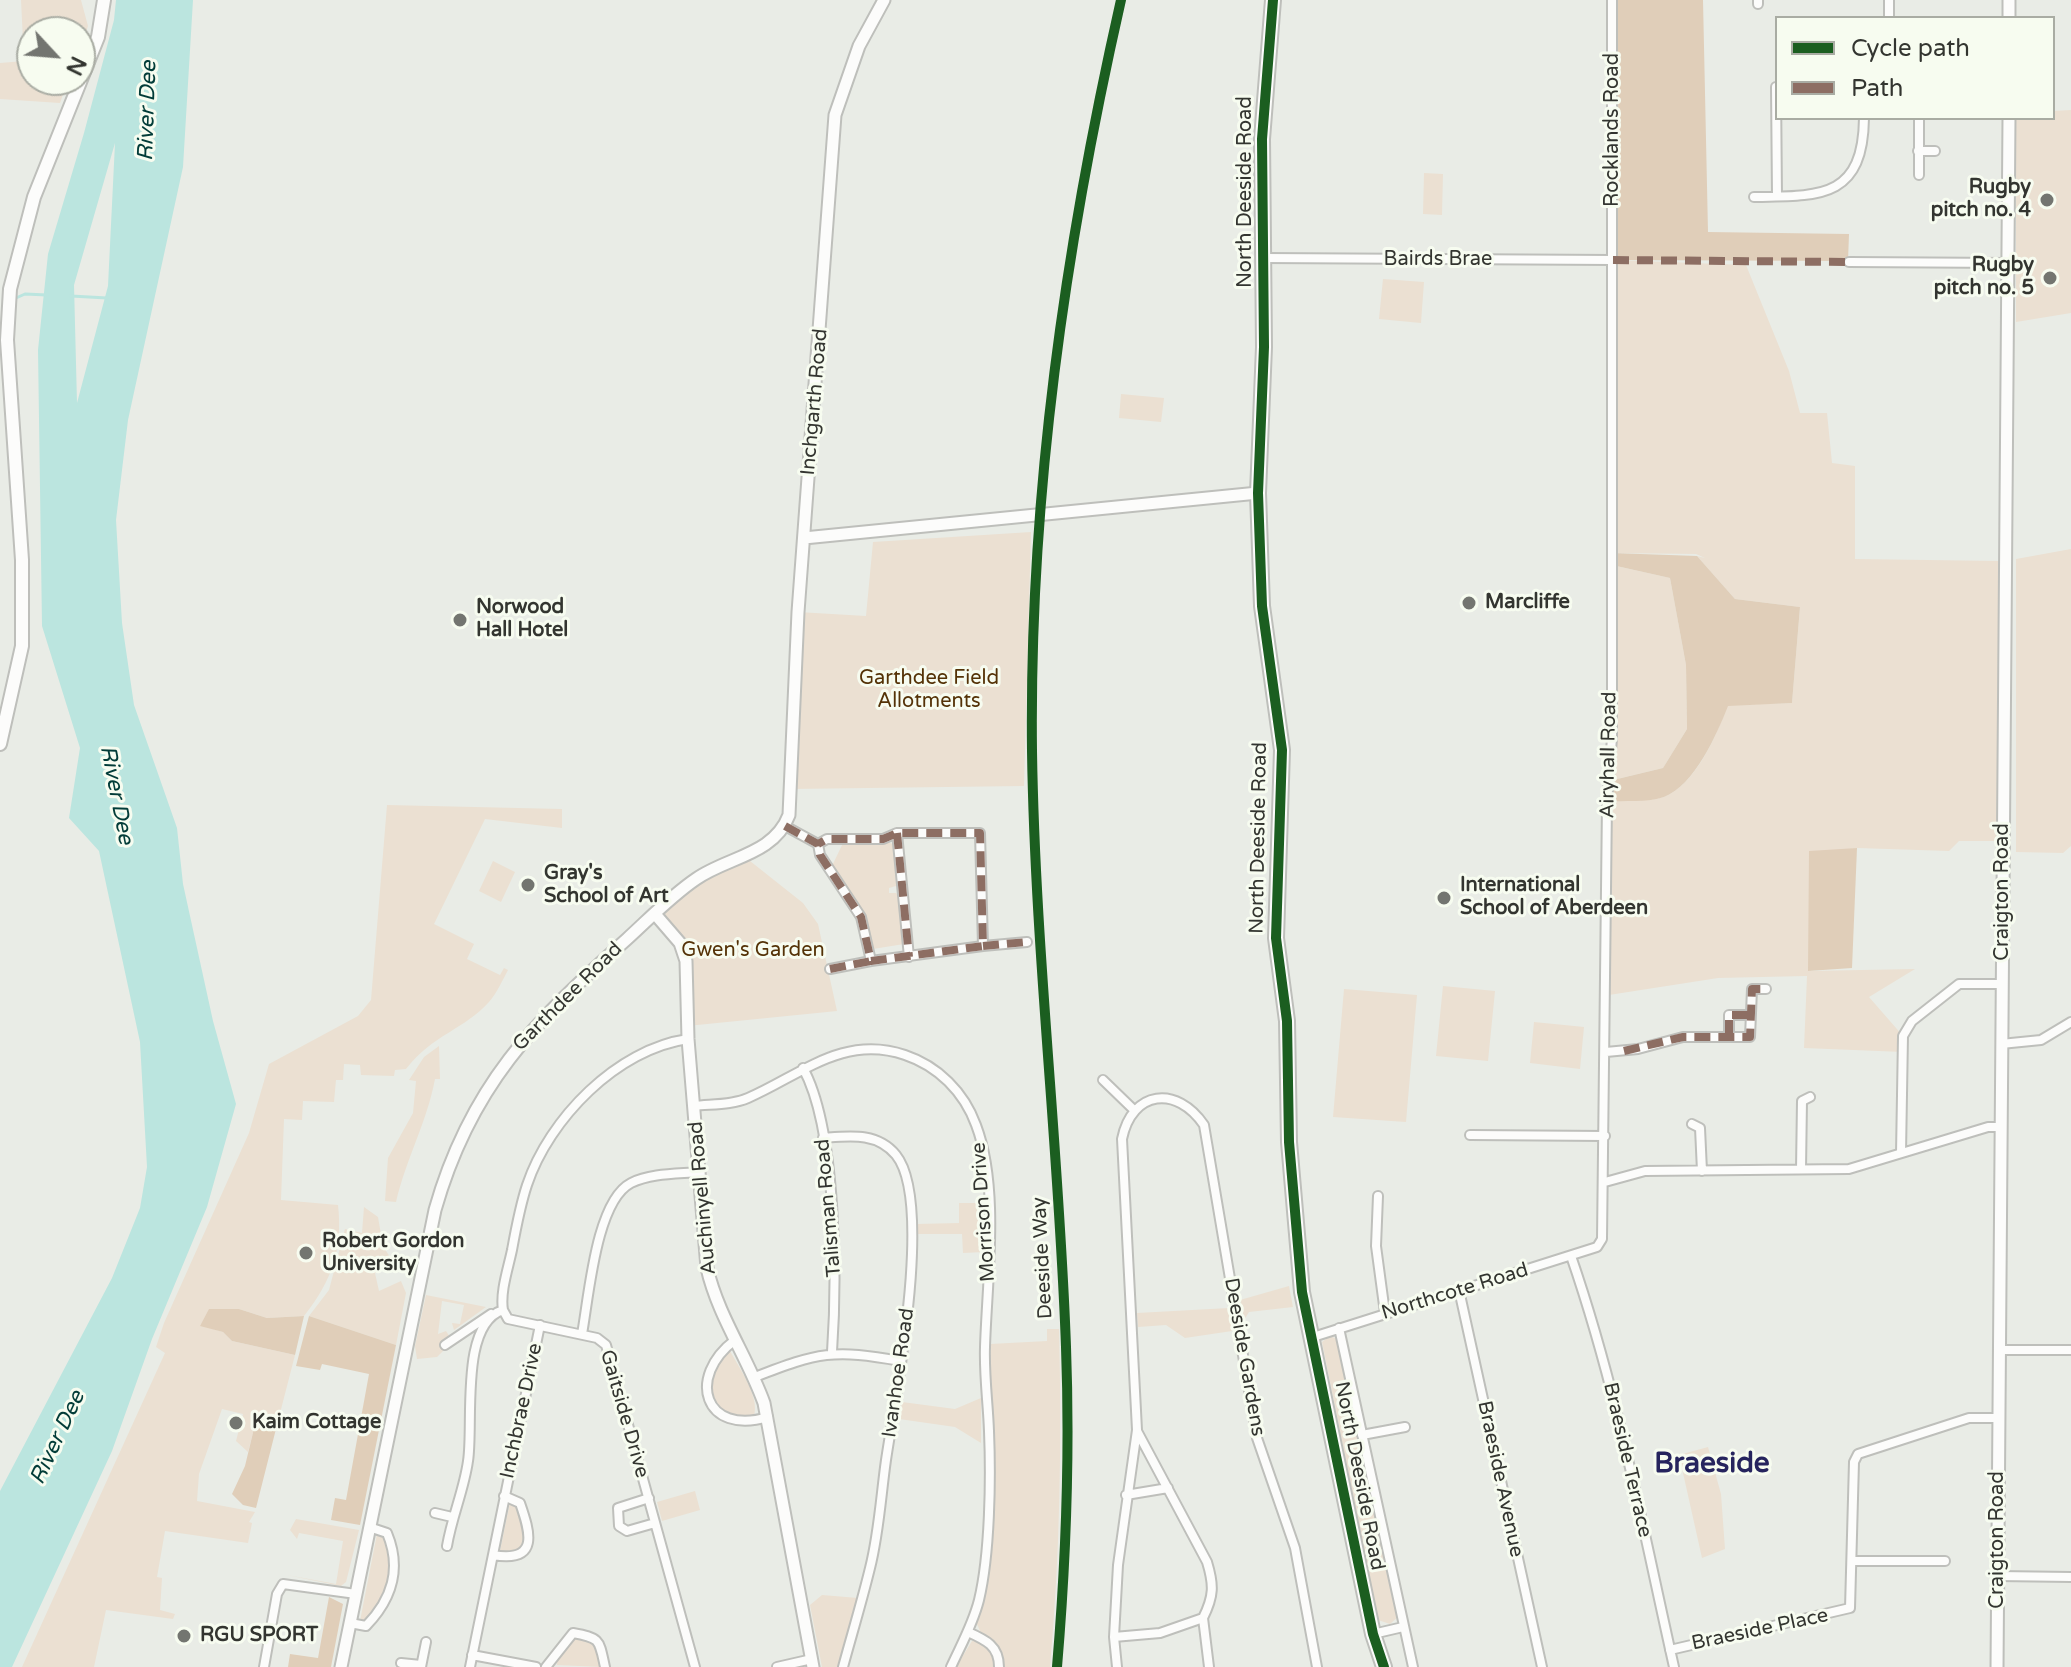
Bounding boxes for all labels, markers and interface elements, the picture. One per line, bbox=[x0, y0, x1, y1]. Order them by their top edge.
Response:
north arrow bbox=[16, 16, 96, 96]
legend bbox=[1775, 16, 2055, 120]
text: Cycle path bbox=[1851, 34, 1970, 63]
text: N bbox=[60, 52, 91, 79]
street label: Rocklands Road bbox=[1601, 53, 1625, 207]
water label: River Dee bbox=[133, 60, 163, 162]
text: Path bbox=[1851, 74, 1904, 103]
street label: North Deeside Road bbox=[1234, 96, 1258, 288]
place label: Rugby pitch no. 4 bbox=[1931, 176, 2031, 223]
marker: Rugby pitch no. 4 bbox=[2038, 191, 2056, 209]
street label: Bairds Brae bbox=[1384, 248, 1492, 272]
place label: Rugby pitch no. 5 bbox=[1934, 254, 2034, 301]
marker: Rugby pitch no. 5 bbox=[2041, 269, 2059, 287]
street label: Inchgarth Road bbox=[797, 328, 833, 476]
place label: Marcliffe bbox=[1485, 591, 1570, 615]
marker: Marcliffe bbox=[1460, 594, 1478, 612]
place label: Norwood Hall Hotel bbox=[476, 596, 568, 643]
marker: Norwood Hall Hotel bbox=[451, 611, 469, 629]
park label: Garthdee Field Allotments bbox=[859, 667, 999, 714]
street label: Airyhall Road bbox=[1596, 691, 1622, 819]
street label: North Deeside Road bbox=[1245, 742, 1273, 934]
water label: River Dee bbox=[93, 743, 139, 847]
street label: Craigton Road bbox=[1991, 823, 2015, 961]
place label: Gray's School of Art bbox=[544, 862, 669, 909]
place label: International School of Aberdeen bbox=[1460, 874, 1648, 921]
marker: Gray's School of Art bbox=[519, 876, 537, 894]
marker: International School of Aberdeen bbox=[1435, 889, 1453, 907]
street label: Garthdee Road bbox=[508, 937, 628, 1057]
park label: Gwen's Garden bbox=[681, 939, 825, 963]
street label: Auchinyell Road bbox=[684, 1120, 722, 1276]
street label: Talisman Road bbox=[811, 1138, 847, 1278]
street label: Morrison Drive bbox=[967, 1141, 1001, 1283]
street label: Deeside Way bbox=[1028, 1196, 1058, 1320]
place label: Robert Gordon University bbox=[322, 1230, 464, 1277]
marker: Robert Gordon University bbox=[297, 1244, 315, 1262]
street label: Northcote Road bbox=[1379, 1258, 1531, 1326]
street label: Deeside Gardens bbox=[1218, 1276, 1270, 1438]
street label: Ivanhoe Road bbox=[878, 1307, 920, 1439]
street label: Inchbrae Drive bbox=[496, 1341, 548, 1481]
street label: Gaitside Drive bbox=[594, 1347, 654, 1481]
street label: North Deeside Road bbox=[1329, 1380, 1389, 1572]
street label: Braeside Terrace bbox=[1597, 1380, 1657, 1540]
water label: River Dee bbox=[25, 1387, 91, 1489]
street label: Braeside Avenue bbox=[1472, 1399, 1528, 1559]
place label: Kaim Cottage bbox=[252, 1411, 381, 1435]
marker: Kaim Cottage bbox=[227, 1414, 245, 1432]
district label: Braeside bbox=[1654, 1448, 1770, 1482]
street label: Craigton Road bbox=[1986, 1471, 2010, 1609]
street label: Braeside Place bbox=[1689, 1604, 1831, 1656]
place label: RGU SPORT bbox=[200, 1624, 318, 1648]
marker: RGU SPORT bbox=[175, 1627, 193, 1645]

